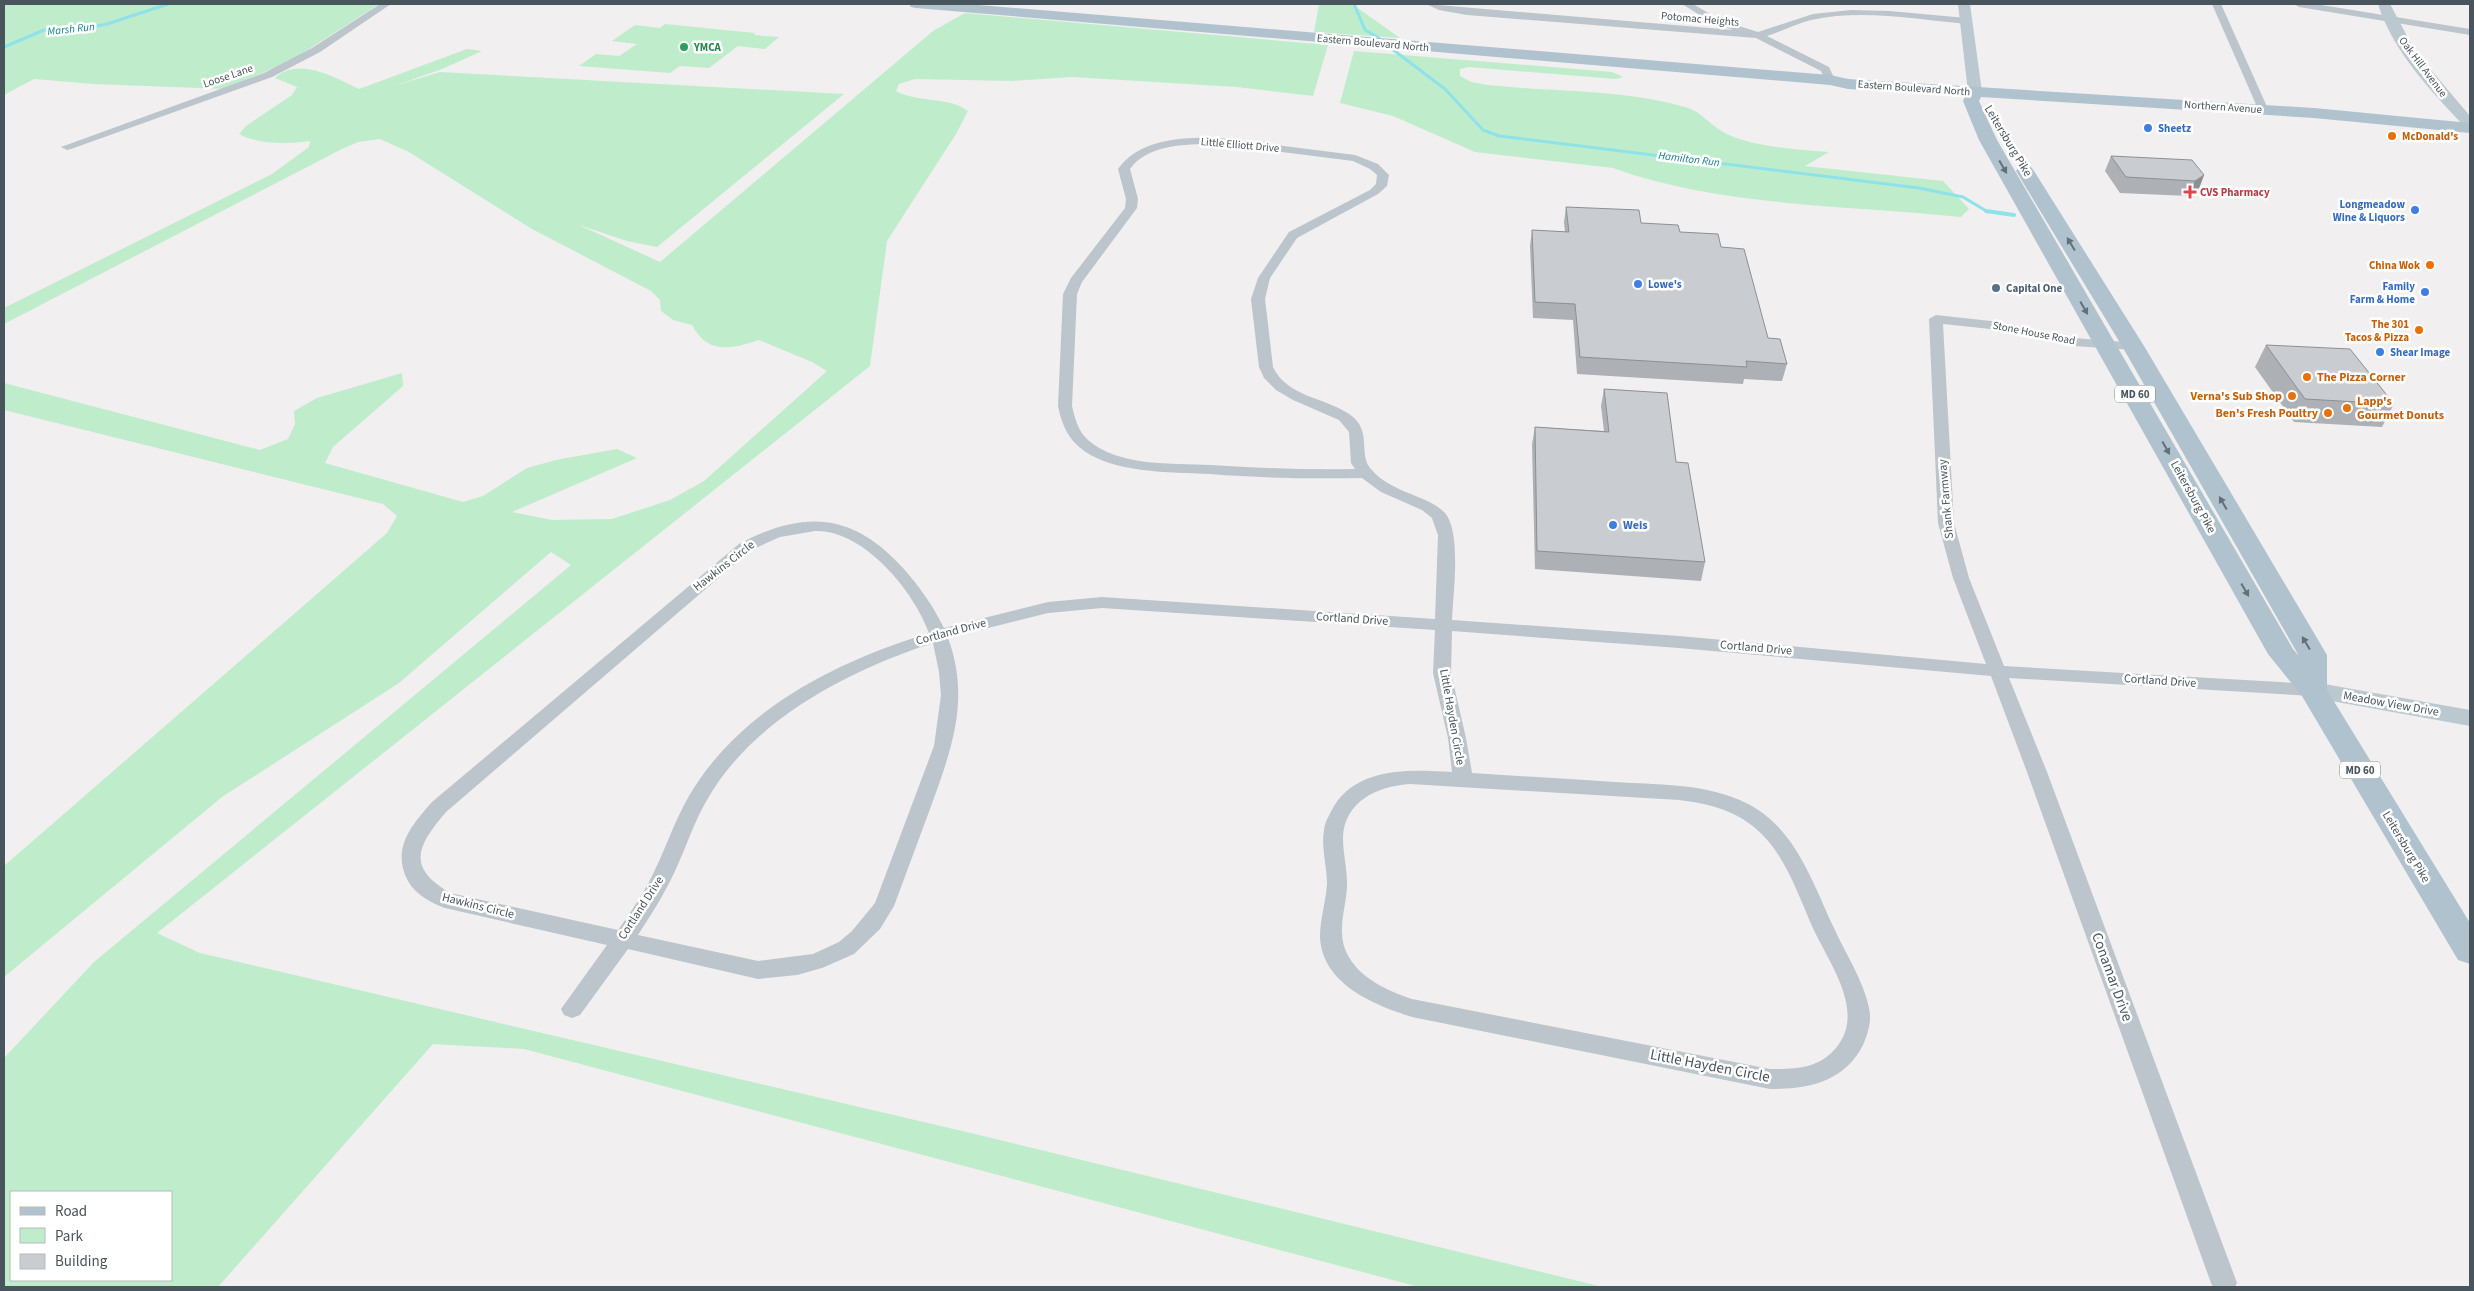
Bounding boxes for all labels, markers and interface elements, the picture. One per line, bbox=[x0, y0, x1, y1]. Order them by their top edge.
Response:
street label: Potomac Heights bbox=[1660, 8, 1740, 30]
water label: Marsh Run bbox=[47, 19, 96, 39]
street label: Eastern Boulevard North bbox=[1316, 31, 1430, 55]
street label: Oak Hill Avenue bbox=[2395, 34, 2451, 101]
place label: YMCA bbox=[693, 40, 722, 55]
marker: YMCA bbox=[678, 41, 690, 53]
street label: Loose Lane bbox=[201, 60, 255, 92]
street label: Eastern Boulevard North bbox=[1857, 77, 1971, 99]
street label: Northern Avenue bbox=[2184, 97, 2263, 117]
street label: Leitersburg Pike bbox=[1980, 102, 2036, 180]
place label: Sheetz bbox=[2158, 121, 2191, 136]
marker: Sheetz bbox=[2142, 122, 2154, 134]
place label: McDonald's bbox=[2402, 129, 2458, 144]
marker: McDonald's bbox=[2386, 130, 2398, 142]
street label: Little Elliott Drive bbox=[1200, 134, 1280, 156]
water label: Hamilton Run bbox=[1658, 148, 1721, 170]
one-way arrow bbox=[1998, 160, 2007, 173]
place label: CVS Pharmacy bbox=[2200, 185, 2270, 200]
marker: CVS Pharmacy bbox=[2184, 186, 2196, 198]
place label: Longmeadow Wine & Liquors bbox=[2333, 197, 2405, 225]
marker: Longmeadow Wine & Liquors bbox=[2409, 204, 2421, 216]
one-way arrow bbox=[2066, 238, 2076, 251]
place label: China Wok bbox=[2369, 258, 2420, 273]
marker: China Wok bbox=[2424, 259, 2436, 271]
place label: Lowe's bbox=[1648, 277, 1682, 292]
marker: Lowe's bbox=[1632, 278, 1644, 290]
place label: Family Farm & Home bbox=[2350, 279, 2415, 307]
place label: Capital One bbox=[2006, 281, 2062, 296]
marker: Capital One bbox=[1990, 282, 2002, 294]
marker: Family Farm & Home bbox=[2419, 286, 2431, 298]
one-way arrow bbox=[2080, 300, 2088, 315]
place label: The 301 Tacos & Pizza bbox=[2345, 317, 2409, 345]
street label: Stone House Road bbox=[1991, 318, 2077, 348]
marker: The 301 Tacos & Pizza bbox=[2413, 324, 2425, 336]
place label: Shear Image bbox=[2390, 345, 2451, 360]
marker: Shear Image bbox=[2374, 346, 2386, 358]
place label: The Pizza Corner bbox=[2317, 369, 2406, 386]
marker: The Pizza Corner bbox=[2301, 371, 2313, 383]
road number: MD 60 bbox=[2115, 386, 2155, 402]
place label: Verna's Sub Shop bbox=[2189, 388, 2282, 405]
marker: Verna's Sub Shop bbox=[2286, 390, 2298, 402]
place label: Lapp's Gourmet Donuts bbox=[2357, 393, 2444, 424]
marker: Lapp's Gourmet Donuts bbox=[2341, 402, 2353, 414]
place label: Ben's Fresh Poultry bbox=[2216, 405, 2319, 422]
marker: Ben's Fresh Poultry bbox=[2322, 407, 2334, 419]
one-way arrow bbox=[2162, 441, 2170, 455]
street label: Shank Farmway bbox=[1934, 458, 1958, 539]
street label: Leitersburg Pike bbox=[2166, 458, 2220, 536]
one-way arrow bbox=[2219, 497, 2228, 510]
place label: Weis bbox=[1623, 517, 1648, 534]
marker: Weis bbox=[1607, 519, 1619, 531]
street label: Hawkins Circle bbox=[690, 537, 758, 595]
one-way arrow bbox=[2241, 583, 2250, 596]
street label: Cortland Drive bbox=[1315, 608, 1389, 630]
street label: Cortland Drive bbox=[914, 614, 988, 650]
street label: Cortland Drive bbox=[1719, 636, 1793, 660]
one-way arrow bbox=[2301, 637, 2310, 650]
street label: Little Hayden Circle bbox=[1435, 668, 1469, 766]
street label: Cortland Drive bbox=[2123, 670, 2197, 692]
street label: Meadow View Drive bbox=[2342, 687, 2440, 721]
road number: MD 60 bbox=[2340, 762, 2380, 778]
street label: Leitersburg Pike bbox=[2378, 808, 2434, 886]
street label: Cortland Drive bbox=[614, 873, 668, 943]
street label: Hawkins Circle bbox=[440, 889, 516, 923]
street label: Conamar Drive bbox=[2086, 930, 2138, 1024]
street label: Little Hayden Circle bbox=[1648, 1044, 1772, 1088]
legend bbox=[10, 1191, 172, 1281]
text: Road bbox=[55, 1201, 87, 1222]
text: Park bbox=[55, 1226, 84, 1247]
text: Building bbox=[55, 1251, 108, 1272]

